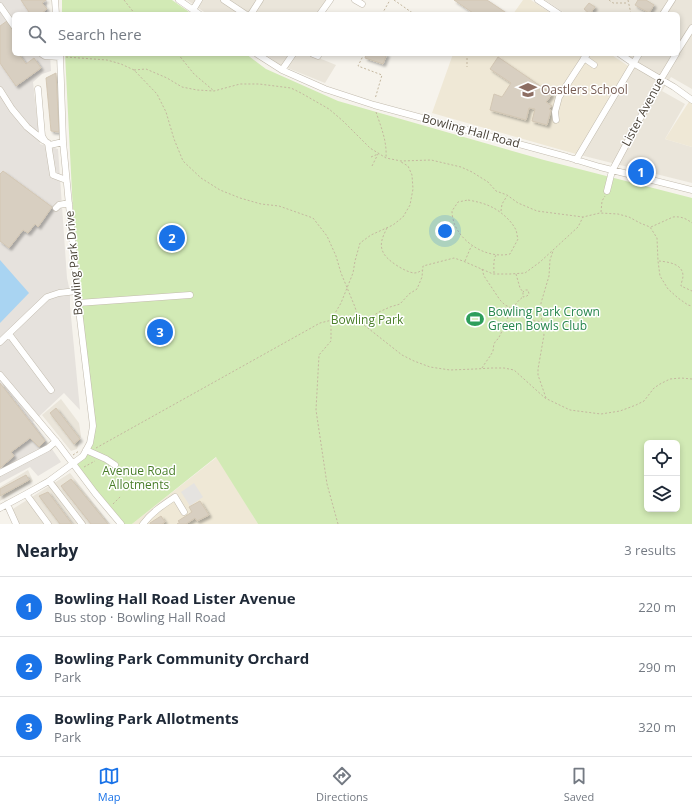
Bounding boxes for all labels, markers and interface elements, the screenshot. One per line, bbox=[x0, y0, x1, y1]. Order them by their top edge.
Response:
search box bbox=[12, 12, 680, 56]
icon: search bbox=[26, 23, 48, 45]
text: Search here bbox=[58, 24, 142, 44]
street label: Lister Avenue bbox=[617, 74, 668, 149]
school or university icon: Oastlers School bbox=[518, 80, 538, 100]
place label: Oastlers School bbox=[541, 81, 628, 98]
street label: Bowling Hall Road bbox=[420, 109, 522, 152]
pin: 1 bbox=[628, 157, 654, 187]
street label: Bowling Park Drive bbox=[60, 210, 87, 316]
your location bbox=[435, 221, 455, 241]
pin: 2 bbox=[159, 223, 185, 253]
place label: Bowling Park Crown Green Bowls Club bbox=[488, 303, 600, 334]
sports icon: Bowling Park Crown Green Bowls Club bbox=[465, 309, 485, 329]
park label: Bowling Park bbox=[331, 311, 404, 328]
pin: 3 bbox=[147, 317, 173, 347]
map controls bbox=[644, 440, 680, 512]
button: locate bbox=[644, 440, 680, 476]
park label: Avenue Road Allotments bbox=[102, 462, 176, 493]
button: layers bbox=[644, 476, 680, 512]
text: Nearby bbox=[16, 539, 78, 562]
text: 3 results bbox=[624, 541, 676, 559]
text: Bowling Hall Road Lister Avenue bbox=[54, 588, 296, 608]
text: 1 bbox=[25, 598, 33, 616]
text: 220 m bbox=[638, 598, 676, 616]
text: Bus stop · Bowling Hall Road bbox=[54, 608, 226, 626]
text: Bowling Park Community Orchard bbox=[54, 648, 309, 668]
text: 2 bbox=[25, 658, 33, 676]
text: 290 m bbox=[638, 658, 676, 676]
text: Park bbox=[54, 668, 81, 686]
text: Bowling Park Allotments bbox=[54, 708, 239, 728]
text: 3 bbox=[25, 718, 33, 736]
text: 320 m bbox=[638, 718, 676, 736]
text: Park bbox=[54, 728, 81, 746]
tab: Map bbox=[98, 765, 121, 804]
tab: Directions bbox=[316, 765, 368, 804]
tab: Saved bbox=[564, 765, 594, 804]

